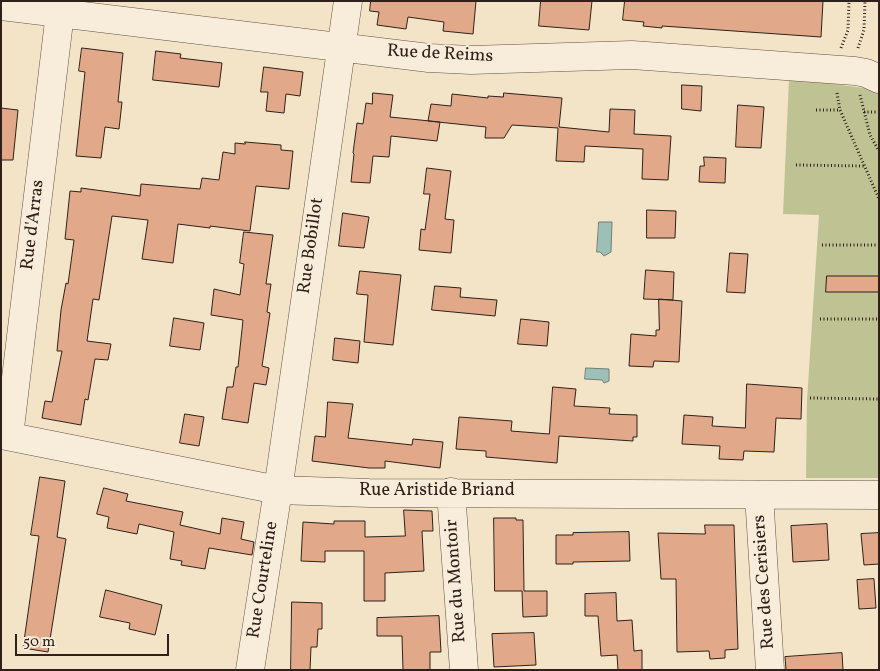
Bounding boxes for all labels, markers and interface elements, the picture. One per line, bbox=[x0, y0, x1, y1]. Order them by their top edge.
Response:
street label: Rue de Reims bbox=[386, 41, 494, 69]
street label: Rue d'Arras bbox=[18, 179, 50, 271]
street label: Rue Bobillot bbox=[295, 196, 329, 296]
street label: Rue Aristide Briand bbox=[359, 481, 515, 503]
street label: Rue des Cerisiers bbox=[750, 514, 780, 650]
street label: Rue du Montoir bbox=[442, 518, 472, 644]
street label: Rue Courteline bbox=[244, 520, 284, 640]
scale bar bbox=[18, 624, 171, 656]
text: 50 m bbox=[23, 632, 55, 653]

